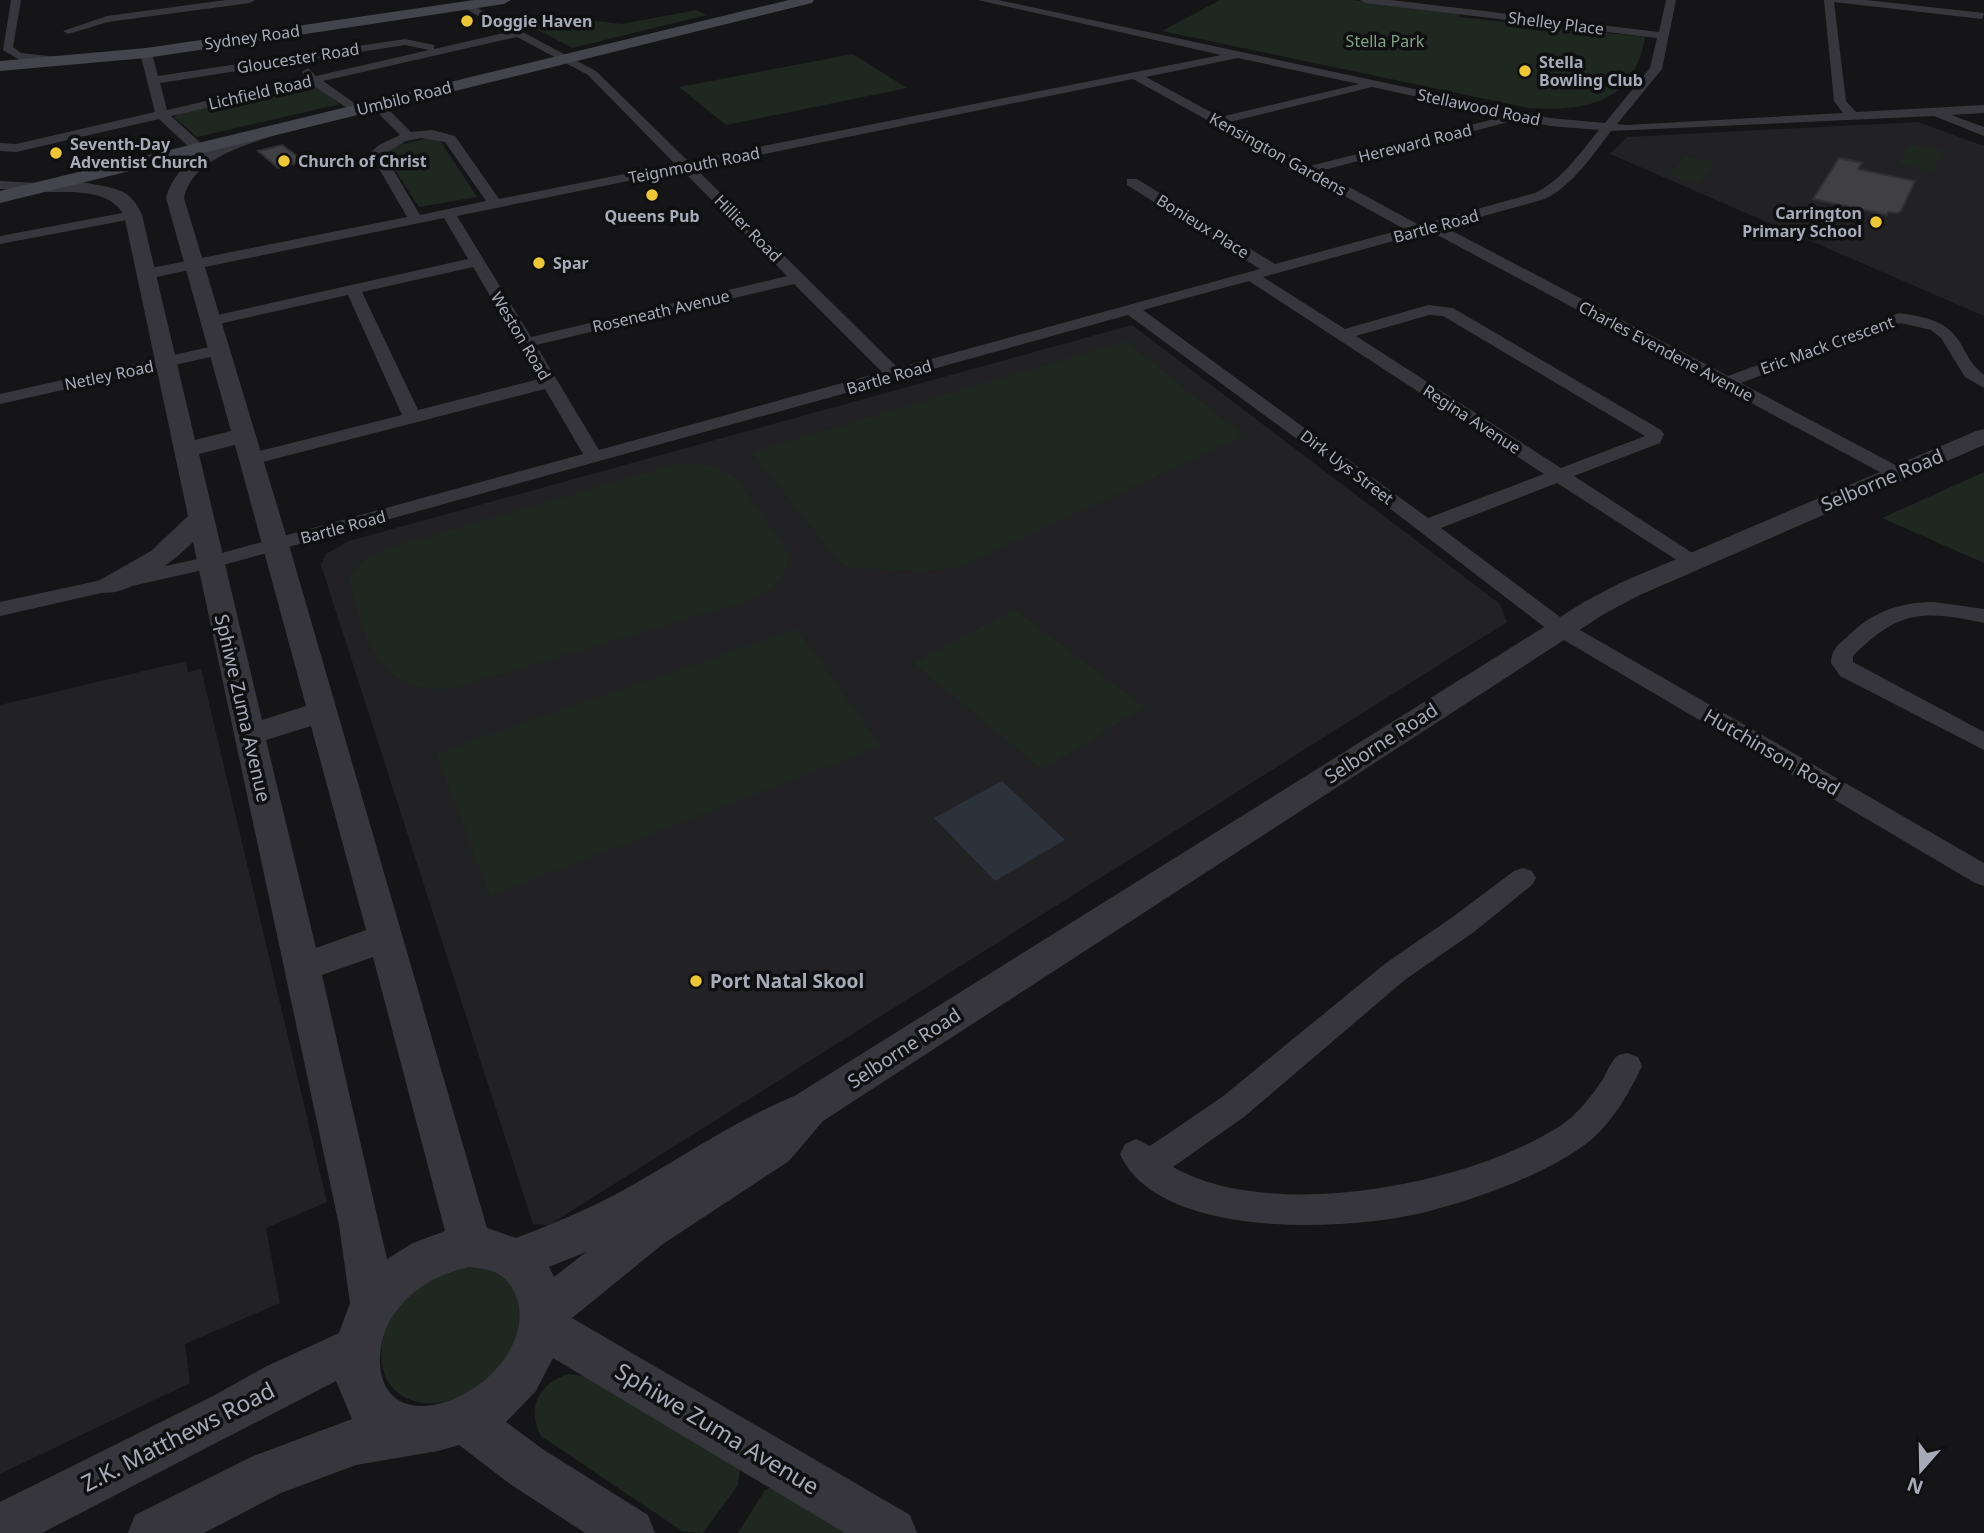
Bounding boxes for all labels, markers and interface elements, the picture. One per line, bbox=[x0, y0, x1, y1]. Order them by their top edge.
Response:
street label: Shelley Place bbox=[1507, 6, 1605, 40]
place label: Doggie Haven bbox=[481, 10, 592, 32]
marker: Doggie Haven bbox=[459, 13, 475, 29]
street label: Sydney Road bbox=[203, 19, 301, 55]
park label: Stella Park bbox=[1346, 30, 1425, 52]
street label: Gloucester Road bbox=[235, 37, 361, 79]
place label: Stella Bowling Club bbox=[1539, 51, 1643, 91]
marker: Stella Bowling Club bbox=[1517, 63, 1533, 79]
street label: Lichfield Road bbox=[206, 69, 314, 115]
street label: Umbilo Road bbox=[354, 76, 454, 120]
street label: Stellawood Road bbox=[1415, 83, 1543, 131]
street label: Kensington Gardens bbox=[1206, 107, 1350, 201]
street label: Hereward Road bbox=[1356, 118, 1474, 168]
place label: Seventh-Day Adventist Church bbox=[70, 133, 208, 173]
street label: Teignmouth Road bbox=[626, 141, 762, 189]
marker: Seventh-Day Adventist Church bbox=[48, 145, 64, 161]
place label: Church of Christ bbox=[298, 150, 427, 172]
marker: Church of Christ bbox=[276, 153, 292, 169]
marker: Queens Pub bbox=[644, 187, 660, 203]
street label: Bonieux Place bbox=[1153, 189, 1253, 263]
street label: Hillier Road bbox=[710, 190, 786, 266]
place label: Carrington Primary School bbox=[1742, 202, 1862, 242]
street label: Bartle Road bbox=[1391, 204, 1481, 248]
place label: Queens Pub bbox=[604, 205, 700, 227]
marker: Carrington Primary School bbox=[1868, 214, 1884, 230]
place label: Spar bbox=[553, 252, 589, 274]
marker: Spar bbox=[531, 255, 547, 271]
street label: Roseneath Avenue bbox=[590, 285, 732, 337]
street label: Weston Road bbox=[486, 288, 556, 384]
street label: Charles Evendene Avenue bbox=[1575, 296, 1757, 406]
street label: Eric Mack Crescent bbox=[1757, 311, 1897, 379]
street label: Bartle Road bbox=[844, 354, 934, 400]
street label: Netley Road bbox=[62, 355, 156, 395]
street label: Regina Avenue bbox=[1419, 379, 1525, 459]
street label: Dirk Uys Street bbox=[1296, 425, 1398, 509]
street label: Selborne Road bbox=[1817, 443, 1947, 517]
street label: Bartle Road bbox=[298, 505, 388, 549]
street label: Sphiwe Zuma Avenue bbox=[209, 612, 277, 804]
street label: Selborne Road bbox=[1319, 697, 1443, 789]
street label: Hutchinson Road bbox=[1699, 702, 1845, 802]
place label: Port Natal Skool bbox=[710, 968, 864, 994]
marker: Port Natal Skool bbox=[688, 973, 704, 989]
street label: Selborne Road bbox=[842, 1002, 966, 1094]
street label: Sphiwe Zuma Avenue bbox=[610, 1355, 825, 1502]
street label: Z.K. Matthews Road bbox=[75, 1373, 280, 1499]
north arrow bbox=[1886, 1435, 1956, 1505]
text: N bbox=[1903, 1471, 1927, 1501]

